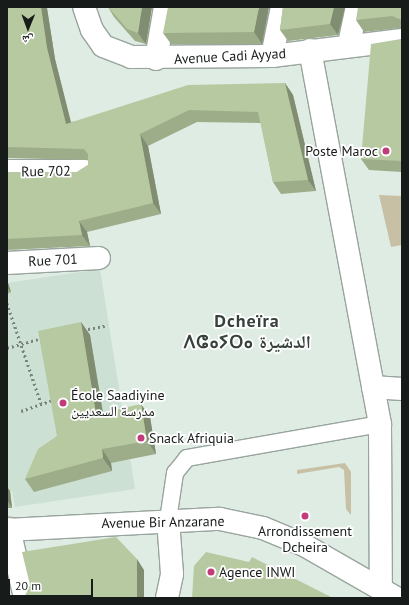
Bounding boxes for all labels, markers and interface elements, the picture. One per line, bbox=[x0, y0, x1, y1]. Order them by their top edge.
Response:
north arrow bbox=[8, 8, 48, 48]
text: ش bbox=[22, 33, 34, 47]
street label: Avenue Cadi Ayyad bbox=[173, 45, 287, 67]
place label: Poste Maroc bbox=[305, 143, 378, 159]
marker: Poste Maroc bbox=[381, 146, 391, 156]
street label: Rue 702 bbox=[21, 162, 71, 180]
street label: Rue 701 bbox=[28, 250, 78, 270]
district label: Dcheïra ⴷⵛⴰⵢⵔⴰ الدشيرة bbox=[187, 311, 307, 354]
place label: École Saadiyine مدرسة السعديين bbox=[71, 387, 165, 420]
marker: École Saadiyine مدرسة السعديين bbox=[58, 398, 68, 408]
place label: Snack Afriquia bbox=[149, 430, 235, 446]
marker: Snack Afriquia bbox=[136, 433, 146, 443]
marker: Arrondissement Dcheira bbox=[300, 511, 310, 521]
street label: Avenue Bir Anzarane bbox=[101, 513, 225, 531]
place label: Arrondissement Dcheira bbox=[258, 523, 352, 556]
place label: Agence INWI bbox=[219, 564, 295, 580]
marker: Agence INWI bbox=[206, 567, 216, 577]
scale bar bbox=[10, 571, 95, 597]
text: 20 m bbox=[15, 578, 41, 593]

